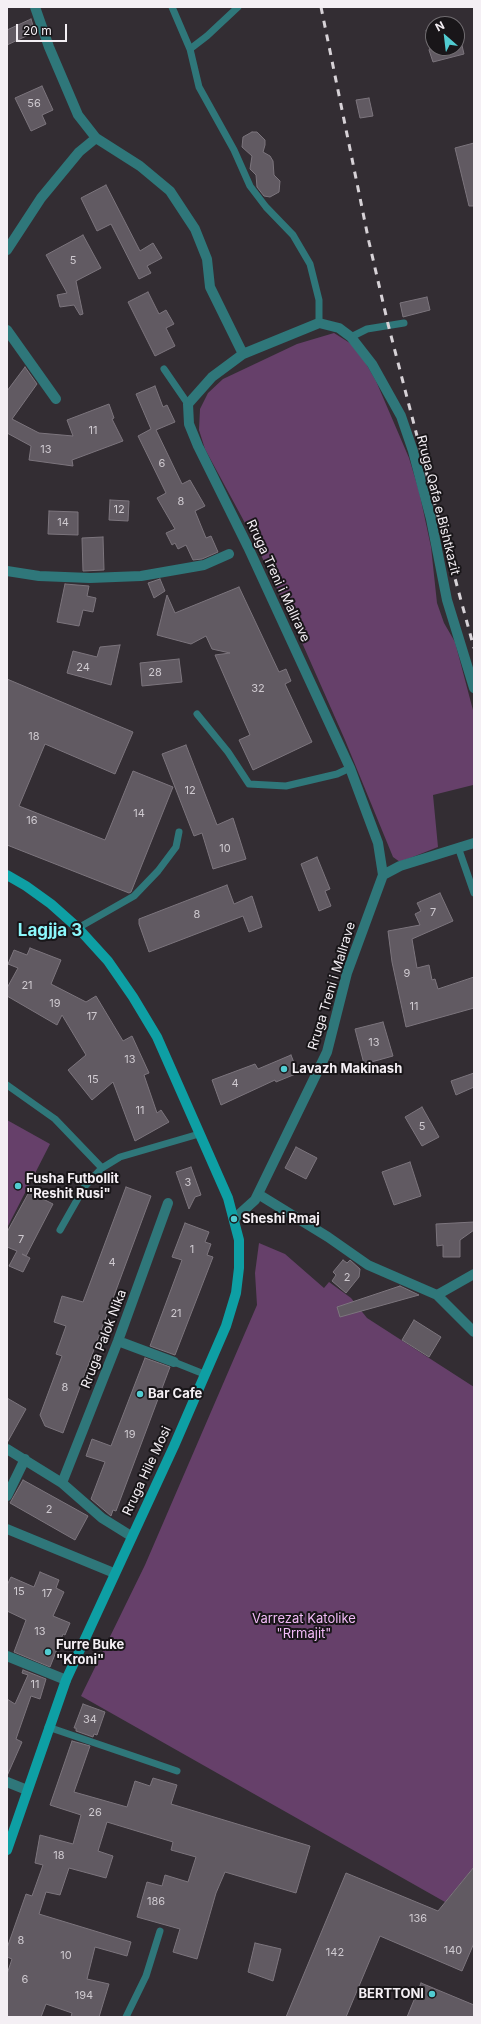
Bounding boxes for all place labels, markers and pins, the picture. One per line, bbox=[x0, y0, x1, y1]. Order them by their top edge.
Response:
place label: Lavazh Makinash bbox=[292, 1061, 402, 1077]
marker: Lavazh Makinash bbox=[279, 1064, 289, 1074]
place label: Fusha Futbollit "Reshit Rusi" bbox=[26, 1171, 119, 1202]
marker: Fusha Futbollit "Reshit Rusi" bbox=[13, 1181, 23, 1191]
place label: Sheshi Rmaj bbox=[242, 1211, 320, 1227]
marker: Sheshi Rmaj bbox=[229, 1214, 239, 1224]
place label: Bar Cafe bbox=[148, 1386, 202, 1402]
marker: Bar Cafe bbox=[135, 1389, 145, 1399]
place label: Furre Buke "Kroni" bbox=[56, 1637, 124, 1668]
marker: Furre Buke "Kroni" bbox=[43, 1647, 53, 1657]
place label: BERTTONI bbox=[358, 1986, 424, 2002]
marker: BERTTONI bbox=[427, 1989, 437, 1999]

